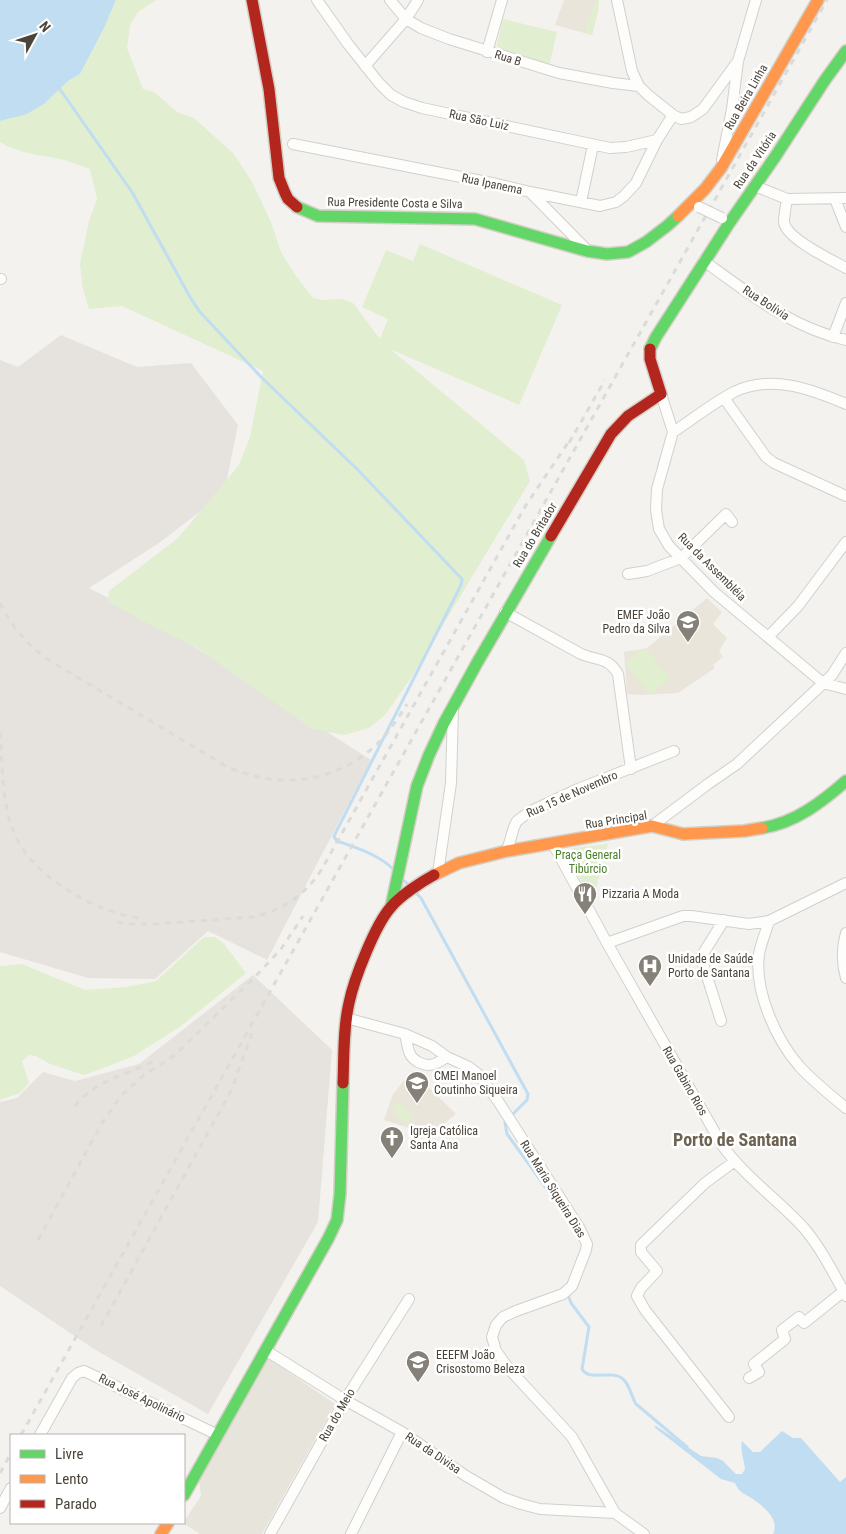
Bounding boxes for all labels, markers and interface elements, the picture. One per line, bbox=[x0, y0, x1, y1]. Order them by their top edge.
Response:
north arrow bbox=[10, 10, 60, 60]
text: N bbox=[36, 18, 54, 35]
street label: Rua B bbox=[493, 47, 523, 69]
street label: Rua Beira Linha bbox=[722, 62, 771, 132]
street label: Rua São Luiz bbox=[448, 107, 510, 133]
street label: Rua da Vitória bbox=[731, 128, 779, 191]
street label: Rua Ipanema bbox=[460, 171, 524, 197]
street label: Rua Presidente Costa e Silva bbox=[327, 195, 463, 211]
street label: Rua Bolívia bbox=[740, 283, 792, 323]
street label: Rua do Britador bbox=[510, 500, 560, 570]
street label: Rua da Assembléia bbox=[675, 530, 749, 604]
place label: EMEF João Pedro da Silva bbox=[603, 608, 670, 636]
school or university icon: EMEF João Pedro da Silva bbox=[675, 609, 701, 643]
street label: Rua 15 de Novembro bbox=[524, 768, 620, 820]
street label: Rua Principal bbox=[584, 808, 648, 832]
park label: Praça General Tibúrcio bbox=[555, 848, 621, 876]
restaurant icon: Pizzaria A Moda bbox=[572, 881, 598, 915]
place label: Pizzaria A Moda bbox=[602, 887, 679, 901]
place label: Unidade de Saúde Porto de Santana bbox=[668, 952, 753, 980]
hospital icon: Unidade de Saúde Porto de Santana bbox=[637, 953, 663, 987]
street label: Rua Gabino Rios bbox=[660, 1044, 710, 1118]
place label: CMEI Manoel Coutinho Siqueira bbox=[434, 1069, 518, 1097]
school or university icon: CMEI Manoel Coutinho Siqueira bbox=[404, 1070, 430, 1104]
place label: Igreja Católica Santa Ana bbox=[410, 1124, 478, 1152]
church icon: Igreja Católica Santa Ana bbox=[379, 1125, 405, 1159]
district label: Porto de Santana bbox=[673, 1129, 797, 1150]
street label: Rua Maria Siqueira Dias bbox=[517, 1138, 589, 1240]
place label: EEEFM João Crisostomo Beleza bbox=[436, 1348, 525, 1376]
school or university icon: EEEFM João Crisostomo Beleza bbox=[405, 1349, 431, 1383]
street label: Rua José Apolinário bbox=[96, 1371, 188, 1425]
street label: Rua do Meio bbox=[316, 1386, 358, 1444]
street label: Rua da Divisa bbox=[403, 1429, 464, 1477]
legend bbox=[10, 1434, 185, 1524]
text: Livre bbox=[55, 1445, 83, 1463]
text: Lento bbox=[55, 1470, 88, 1488]
text: Parado bbox=[55, 1495, 97, 1513]

